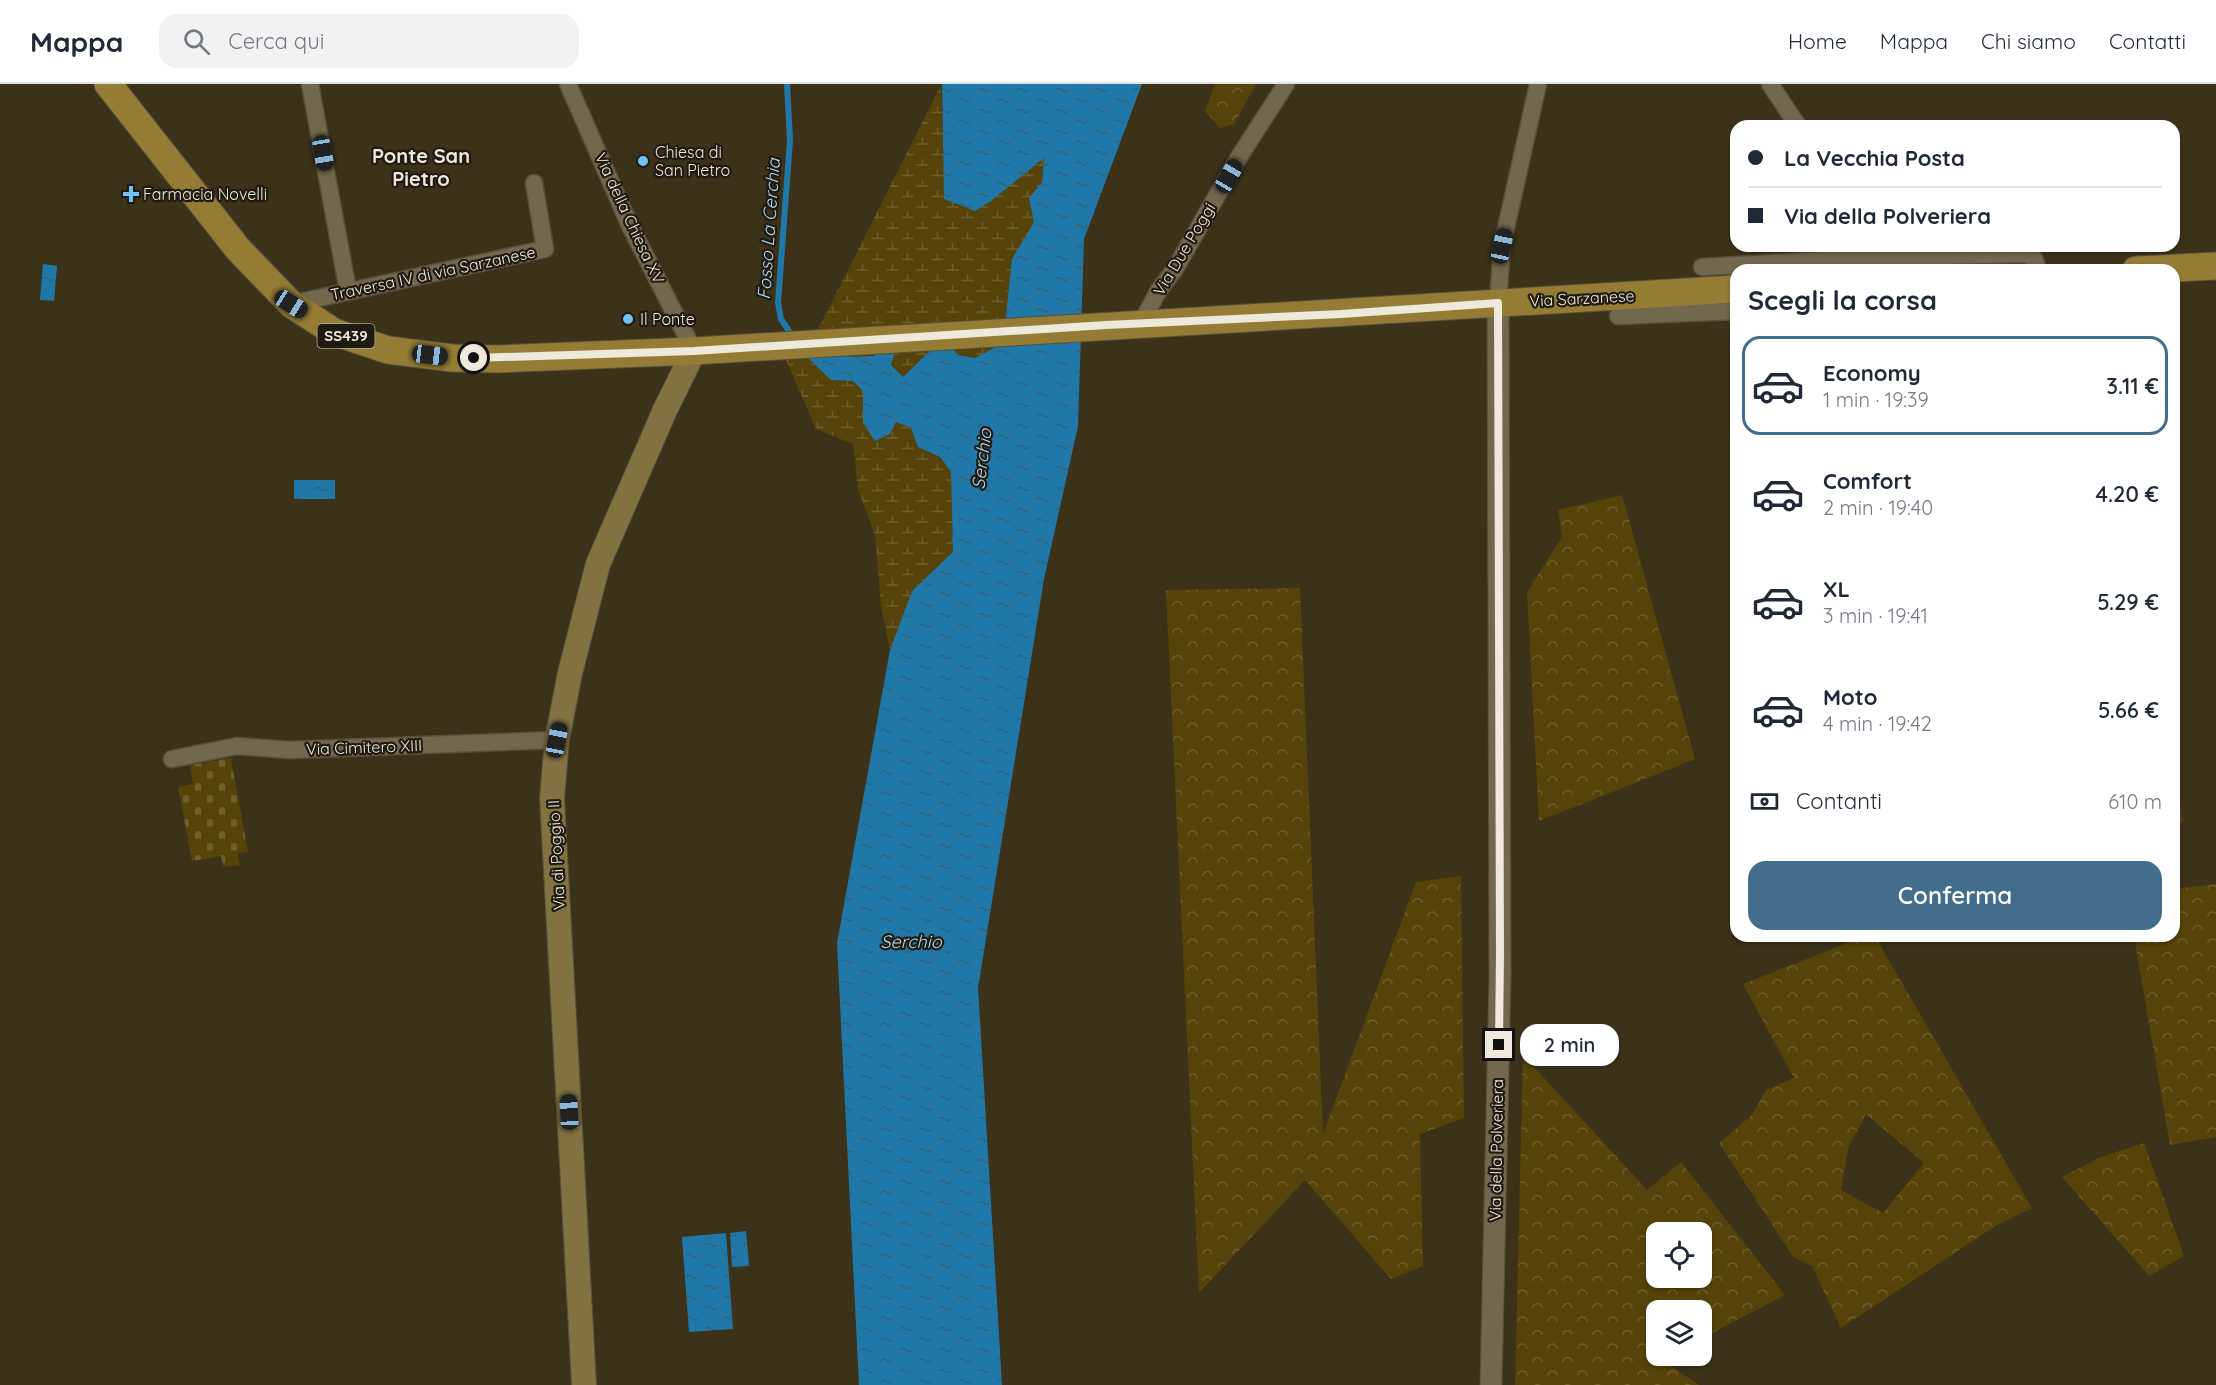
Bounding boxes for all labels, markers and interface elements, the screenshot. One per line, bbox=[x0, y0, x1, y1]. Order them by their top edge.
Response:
search box bbox=[159, 14, 579, 68]
text: Mappa bbox=[30, 24, 123, 59]
icon: search bbox=[180, 25, 213, 58]
text: Cerca qui bbox=[228, 27, 324, 55]
text: Home bbox=[1788, 28, 1847, 54]
text: Mappa bbox=[1880, 28, 1948, 54]
text: Chi siamo bbox=[1981, 28, 2076, 54]
text: Contatti bbox=[2109, 28, 2186, 54]
car bbox=[311, 134, 335, 172]
place label: Chiesa di San Pietro bbox=[655, 142, 730, 180]
district label: Ponte San Pietro bbox=[372, 143, 470, 191]
text: La Vecchia Posta bbox=[1784, 144, 1965, 172]
street label: Via della Chiesa XV bbox=[591, 149, 669, 287]
marker: Chiesa di San Pietro bbox=[636, 154, 650, 168]
water label: Fosso La Cerchia bbox=[752, 156, 785, 300]
car bbox=[1212, 156, 1246, 196]
place label: Farmacia Novelli bbox=[143, 184, 267, 204]
marker: Farmacia Novelli bbox=[124, 187, 138, 201]
street label: Via Due Poggi bbox=[1148, 199, 1220, 299]
text: Via della Polveriera bbox=[1784, 202, 1991, 230]
car bbox=[1489, 227, 1515, 265]
street label: Traversa IV di via Sarzanese bbox=[329, 241, 537, 305]
text: Scegli la corsa bbox=[1748, 283, 1937, 317]
street label: Via Sarzanese bbox=[1529, 285, 1635, 311]
car bbox=[271, 287, 311, 321]
place label: Il Ponte bbox=[640, 309, 695, 329]
marker: Il Ponte bbox=[621, 312, 635, 326]
road number: SS439 bbox=[318, 324, 374, 348]
car bbox=[411, 344, 449, 366]
route start bbox=[460, 344, 487, 371]
icon: car bbox=[1751, 359, 1805, 413]
text: Economy bbox=[1823, 359, 1921, 387]
text: 3.11 € bbox=[2106, 372, 2159, 400]
text: 1 min · 19:39 bbox=[1823, 387, 1929, 412]
water label: Serchio bbox=[966, 426, 997, 491]
icon: car bbox=[1751, 467, 1805, 521]
text: Comfort bbox=[1823, 467, 1912, 495]
text: 4.20 € bbox=[2096, 480, 2159, 508]
text: 2 min · 19:40 bbox=[1823, 495, 1933, 520]
icon: car bbox=[1751, 575, 1805, 629]
text: XL bbox=[1823, 575, 1850, 603]
text: 5.29 € bbox=[2097, 588, 2159, 616]
text: 3 min · 19:41 bbox=[1823, 603, 1928, 628]
icon: car bbox=[1751, 683, 1805, 737]
text: Moto bbox=[1823, 683, 1877, 711]
text: 5.66 € bbox=[2098, 696, 2159, 724]
text: 4 min · 19:42 bbox=[1823, 711, 1932, 736]
car bbox=[545, 721, 569, 759]
street label: Via Cimitero XIII bbox=[306, 735, 422, 759]
icon: cash bbox=[1748, 785, 1781, 818]
text: Contanti bbox=[1796, 787, 1882, 815]
text: 610 m bbox=[2108, 789, 2162, 814]
street label: Via di Poggio II bbox=[543, 800, 569, 910]
button: Conferma bbox=[1748, 861, 2162, 930]
water label: Serchio bbox=[880, 930, 943, 953]
callout: 2 min bbox=[1520, 1024, 1619, 1066]
route end bbox=[1485, 1031, 1512, 1058]
text: 2 min bbox=[1544, 1032, 1595, 1057]
street label: Via della Polveriera bbox=[1485, 1079, 1507, 1221]
car bbox=[559, 1094, 579, 1130]
map controls bbox=[1646, 1222, 1712, 1366]
button: locate bbox=[1646, 1222, 1712, 1288]
button: layers bbox=[1646, 1300, 1712, 1366]

